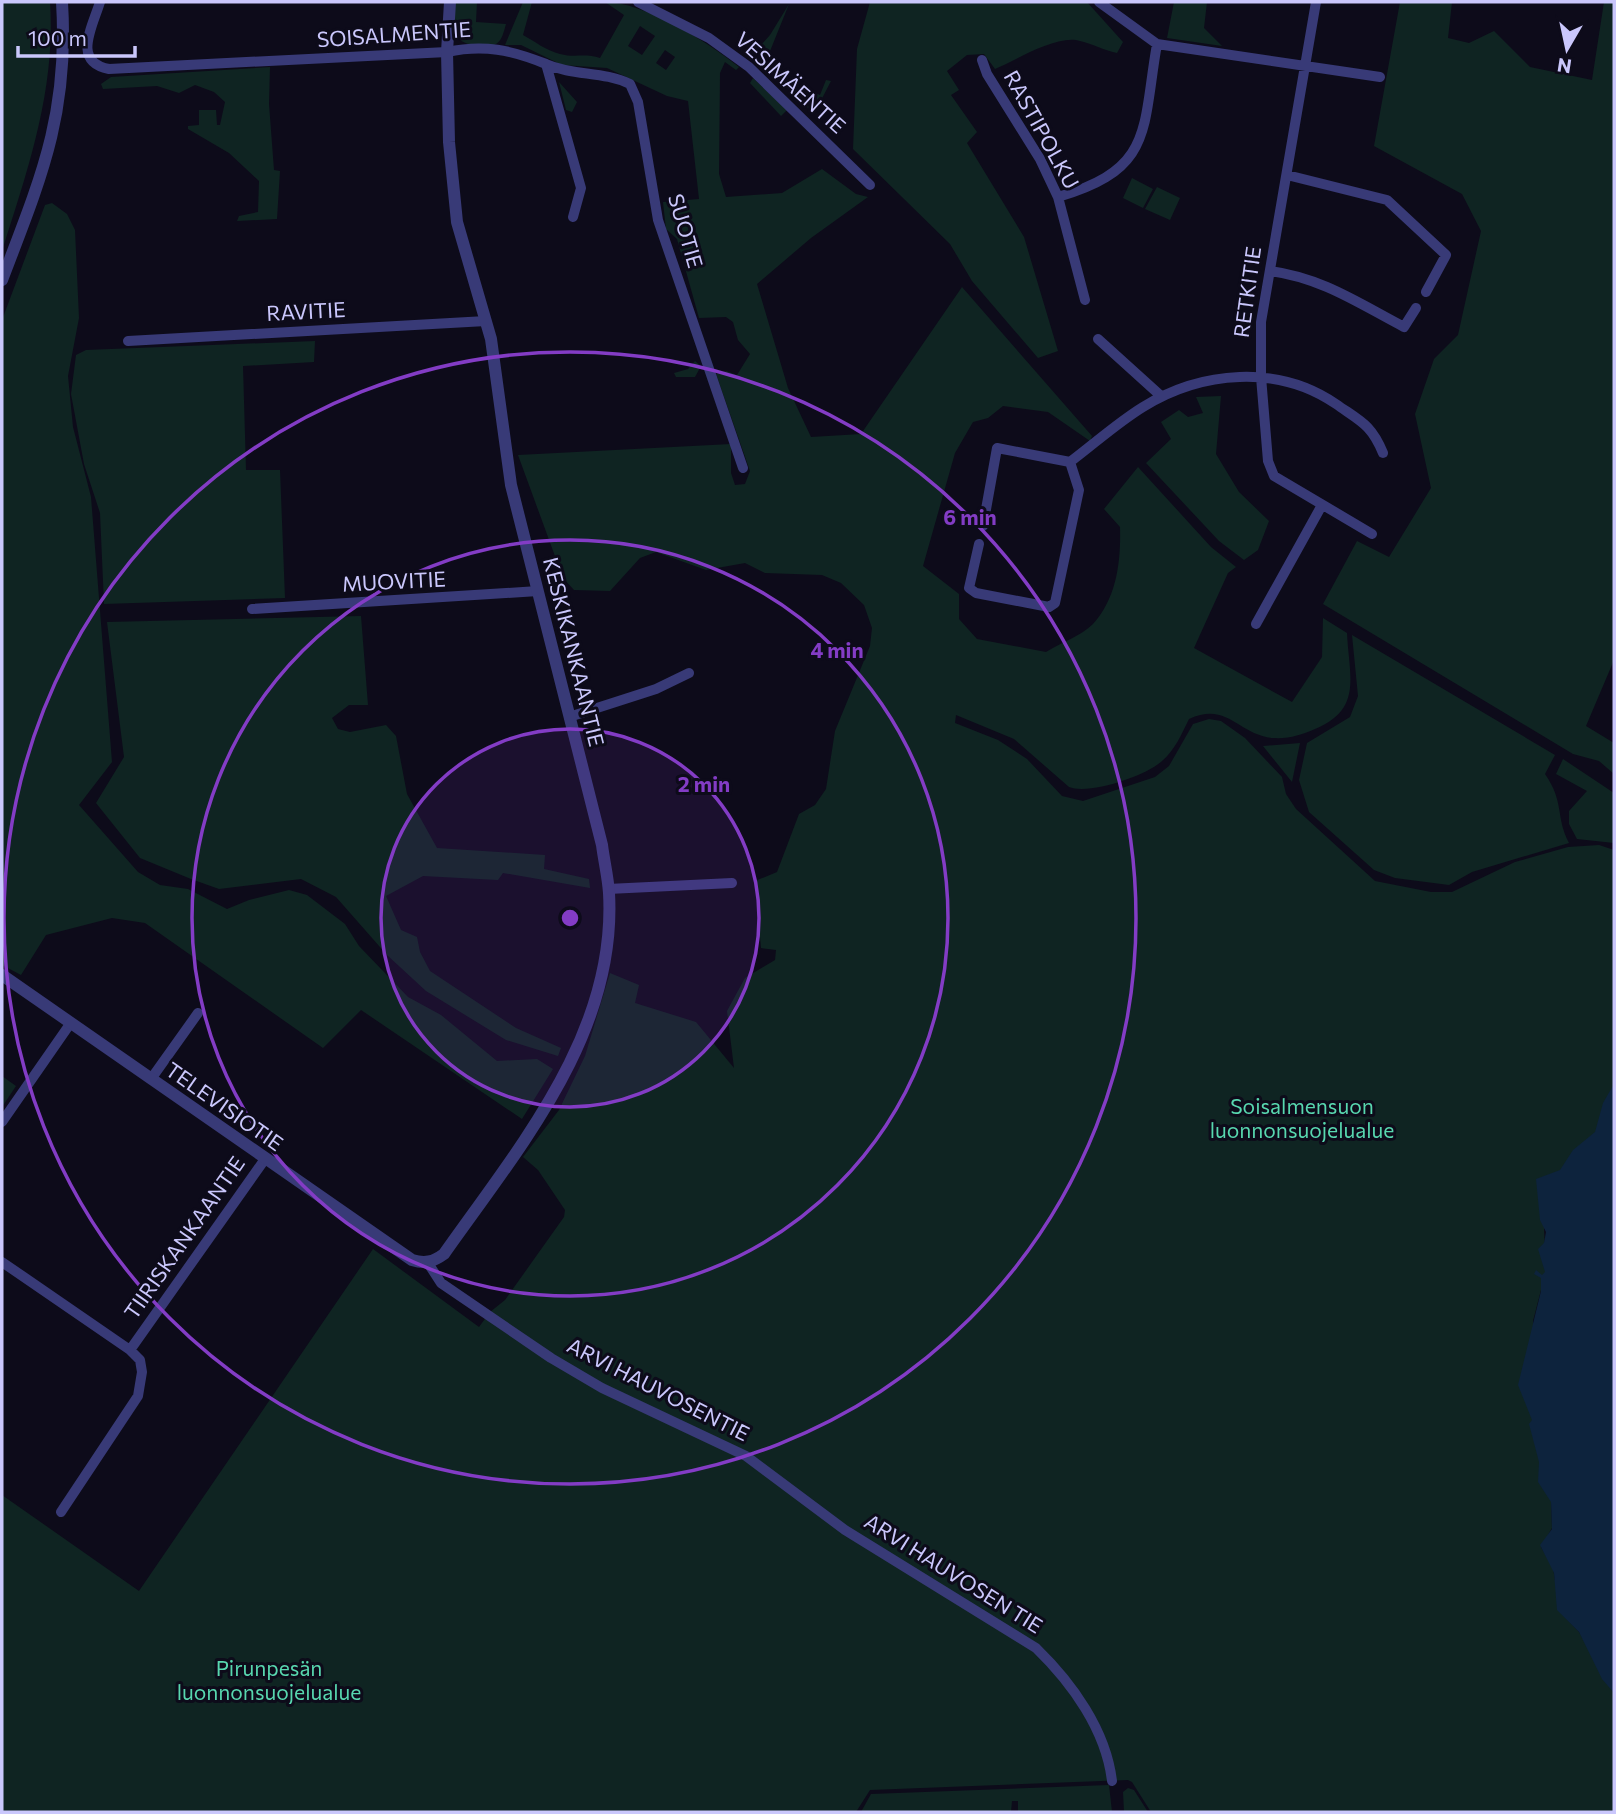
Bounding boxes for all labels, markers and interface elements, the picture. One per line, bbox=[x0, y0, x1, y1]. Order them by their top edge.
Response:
scale bar bbox=[18, 14, 135, 58]
north arrow bbox=[1532, 14, 1602, 84]
street label: SOISALMENTIE bbox=[316, 16, 472, 51]
text: 100 m bbox=[28, 25, 87, 50]
street label: VESIMÄENTIE bbox=[731, 26, 851, 138]
text: N bbox=[1555, 54, 1573, 79]
street label: RASTIPOLKU bbox=[999, 66, 1085, 193]
street label: SUOTIE bbox=[664, 191, 709, 271]
street label: RETKITIE bbox=[1228, 245, 1265, 339]
street label: RAVITIE bbox=[266, 296, 346, 325]
text: 6 min bbox=[943, 504, 997, 529]
street label: KESKIKANKAANTIE bbox=[539, 555, 610, 749]
street label: MUOVITIE bbox=[341, 565, 447, 596]
text: 4 min bbox=[810, 637, 864, 662]
text: 2 min bbox=[678, 771, 730, 796]
centre of rings bbox=[558, 906, 582, 930]
street label: TELEVISIOTIE bbox=[162, 1056, 288, 1155]
park label: Soisalmensuon luonnonsuojelualue bbox=[1210, 1093, 1394, 1142]
street label: TIIRISKANKAANTIE bbox=[118, 1151, 249, 1323]
street label: ARVI HAUVOSENTIE bbox=[563, 1332, 754, 1445]
street label: ARVI HAUVOSEN TIE bbox=[860, 1508, 1047, 1638]
park label: Pirunpesän luonnonsuojelualue bbox=[177, 1655, 361, 1704]

